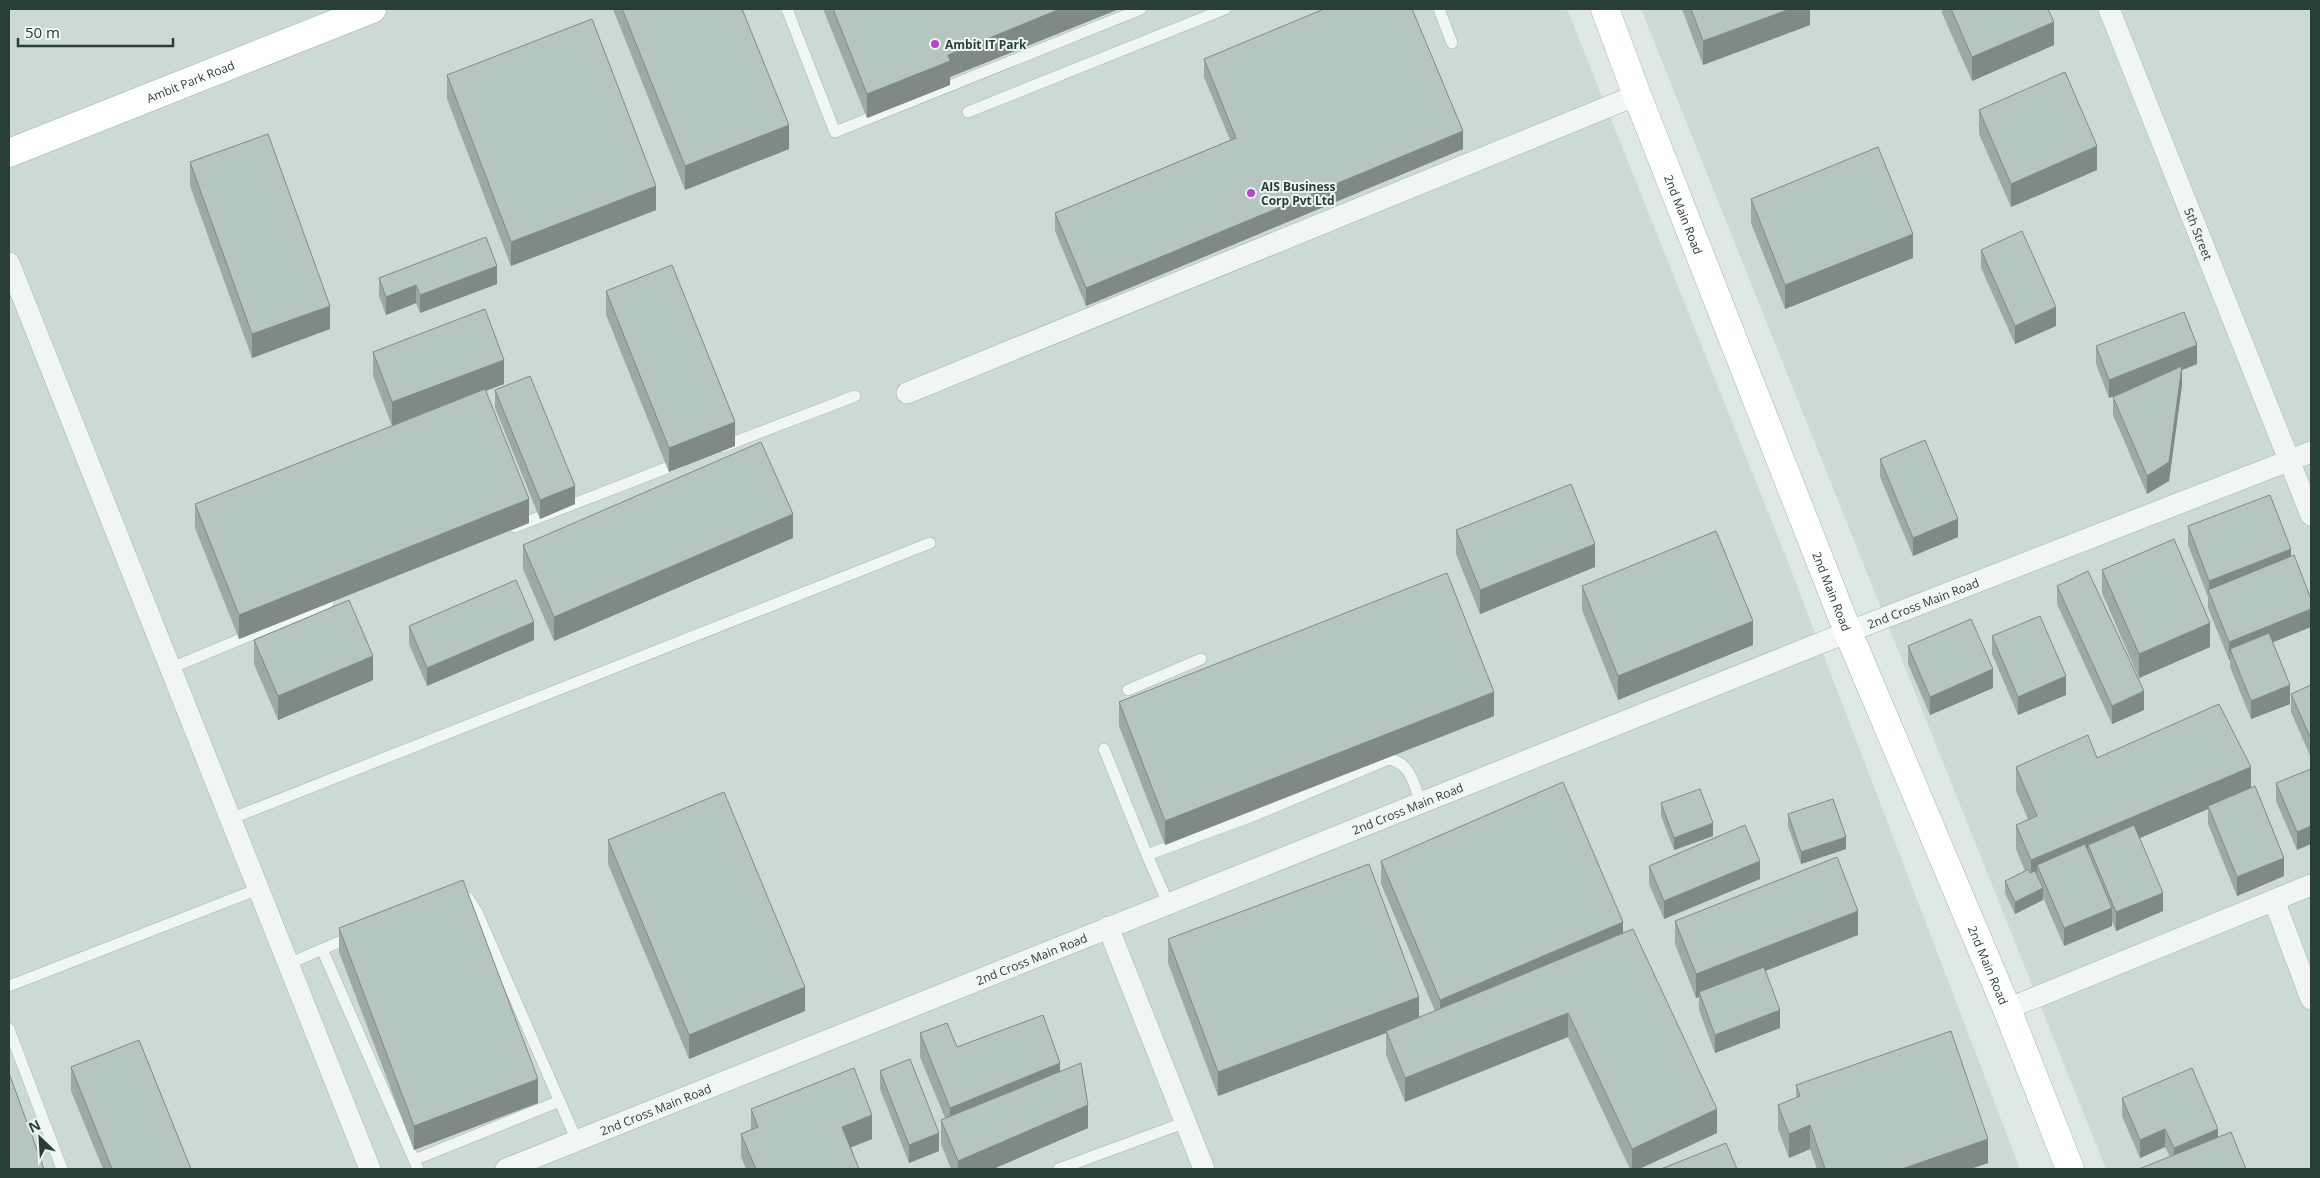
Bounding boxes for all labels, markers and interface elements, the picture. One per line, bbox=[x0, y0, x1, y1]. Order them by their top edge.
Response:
scale bar bbox=[18, 15, 172, 47]
text: 50 m bbox=[25, 22, 60, 42]
place label: Ambit IT Park bbox=[945, 36, 1027, 53]
marker: Ambit IT Park bbox=[929, 38, 941, 50]
street label: Ambit Park Road bbox=[144, 56, 237, 106]
street label: 2nd Main Road bbox=[1661, 172, 1707, 257]
place label: AIS Business Corp Pvt Ltd bbox=[1261, 178, 1335, 209]
marker: AIS Business Corp Pvt Ltd bbox=[1245, 187, 1257, 199]
street label: 5th Street bbox=[2181, 205, 2217, 263]
street label: 2nd Main Road bbox=[1809, 549, 1855, 634]
street label: 2nd Cross Main Road bbox=[1865, 573, 1981, 632]
street label: 2nd Cross Main Road bbox=[1349, 778, 1466, 838]
street label: 2nd Main Road bbox=[1964, 923, 2013, 1007]
street label: 2nd Cross Main Road bbox=[973, 929, 1090, 989]
street label: 2nd Cross Main Road bbox=[597, 1079, 714, 1139]
north arrow bbox=[15, 1113, 65, 1163]
text: N bbox=[25, 1115, 43, 1137]

